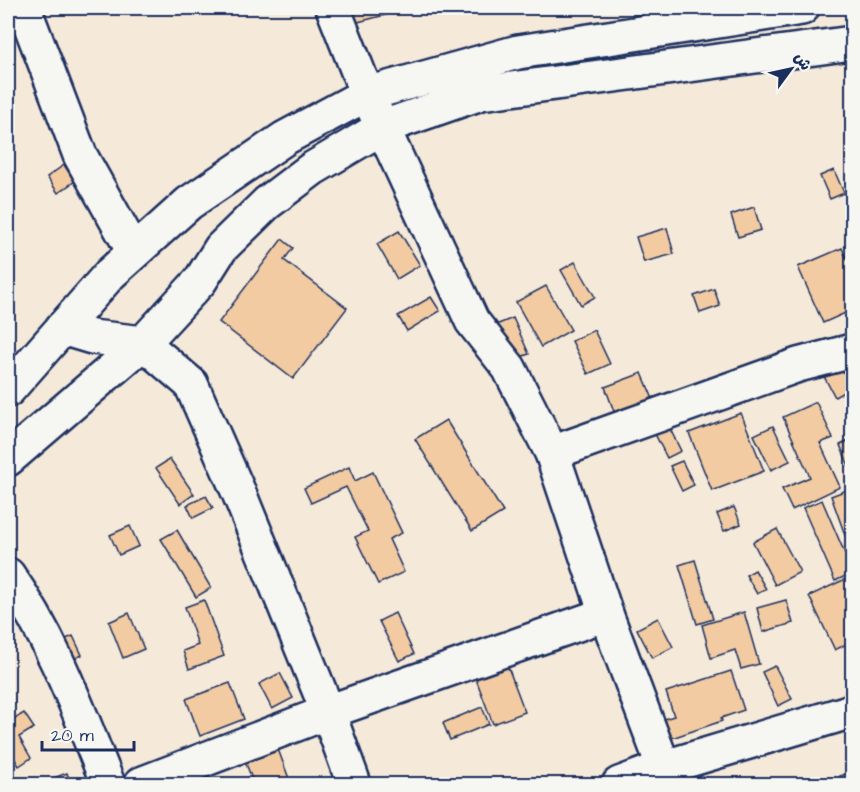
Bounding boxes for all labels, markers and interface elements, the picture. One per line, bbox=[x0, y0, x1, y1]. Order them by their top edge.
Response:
north arrow bbox=[761, 39, 821, 99]
text: ش bbox=[789, 48, 817, 75]
scale bar bbox=[42, 714, 134, 752]
text: 20 m bbox=[51, 723, 94, 748]

